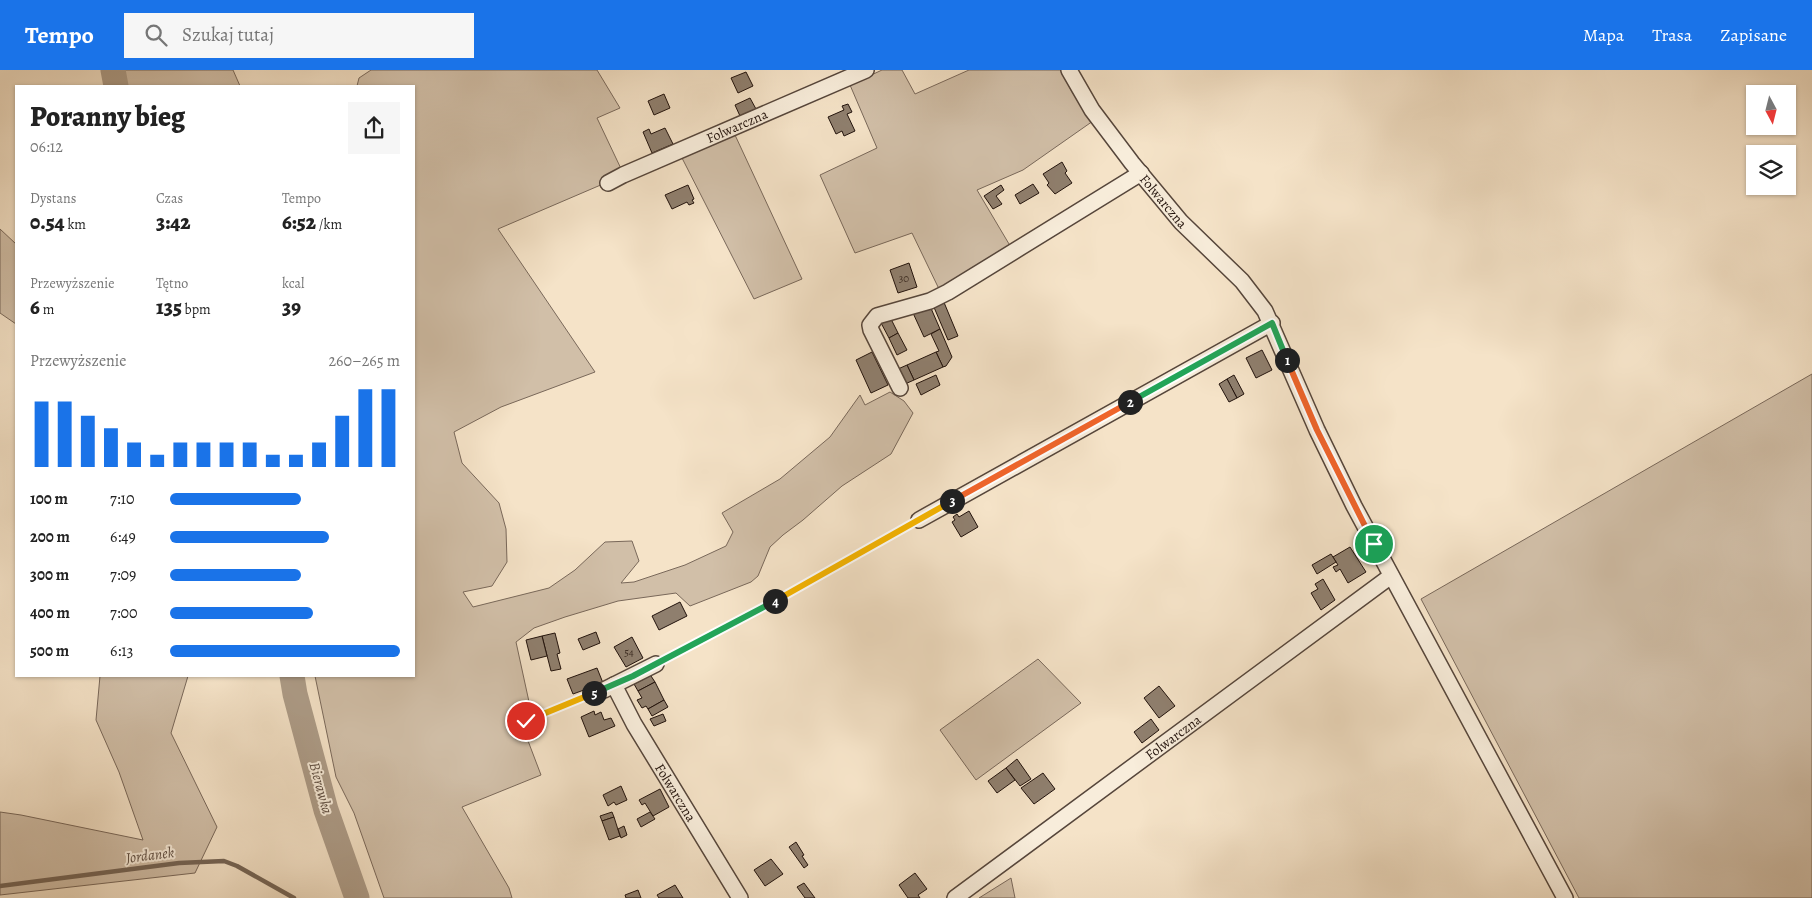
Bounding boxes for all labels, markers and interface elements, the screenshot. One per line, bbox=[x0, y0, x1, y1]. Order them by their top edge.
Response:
search box bbox=[124, 13, 474, 58]
text: Tempo bbox=[25, 19, 94, 51]
icon: search bbox=[142, 21, 170, 49]
text: Szukaj tutaj bbox=[182, 22, 274, 48]
text: Mapa bbox=[1583, 23, 1624, 47]
text: Trasa bbox=[1652, 23, 1692, 47]
text: Zapisane bbox=[1720, 23, 1787, 47]
north arrow bbox=[1746, 85, 1796, 135]
map controls bbox=[1746, 85, 1796, 195]
text: Poranny bieg bbox=[30, 98, 185, 136]
button: share bbox=[348, 102, 400, 154]
street label: Folwarczna bbox=[703, 104, 771, 148]
text: 06:12 bbox=[30, 136, 63, 158]
button: layers bbox=[1746, 145, 1796, 195]
street label: Folwarczna bbox=[1135, 170, 1191, 233]
text: Dystans bbox=[30, 189, 76, 208]
text: Czas bbox=[156, 189, 183, 208]
text: Tempo bbox=[282, 189, 321, 208]
text: 0.54 bbox=[30, 208, 65, 236]
text: 3:42 bbox=[156, 208, 191, 236]
text: 6:52 bbox=[282, 208, 316, 236]
text: km bbox=[65, 215, 86, 234]
text: /km bbox=[316, 215, 342, 234]
house number: 30 bbox=[899, 271, 909, 286]
text: Przewyższenie bbox=[30, 274, 114, 293]
text: Tętno bbox=[156, 274, 188, 293]
text: kcal bbox=[282, 274, 304, 293]
text: 6 bbox=[30, 293, 40, 321]
text: 135 bbox=[156, 293, 182, 321]
text: 39 bbox=[282, 293, 301, 321]
text: m bbox=[40, 300, 54, 319]
text: bpm bbox=[182, 300, 211, 319]
pin: 1 bbox=[1274, 348, 1300, 372]
text: Przewyższenie bbox=[30, 350, 127, 372]
text: 260–265 m bbox=[328, 350, 400, 372]
text: 1 bbox=[1285, 351, 1290, 370]
pin: 2 bbox=[1118, 390, 1142, 414]
text: 2 bbox=[1127, 393, 1134, 412]
text: 100 m bbox=[30, 488, 68, 510]
text: 7:10 bbox=[110, 488, 135, 510]
pin: 3 bbox=[940, 488, 964, 514]
text: 3 bbox=[949, 492, 956, 511]
pin bbox=[1353, 523, 1395, 565]
text: 200 m bbox=[30, 526, 70, 548]
text: 6:49 bbox=[110, 526, 136, 548]
icon: arrive bbox=[1360, 530, 1388, 558]
text: 300 m bbox=[30, 564, 69, 586]
text: 7:09 bbox=[110, 564, 136, 586]
pin: 4 bbox=[762, 588, 788, 614]
text: 4 bbox=[772, 592, 779, 611]
text: 400 m bbox=[30, 602, 70, 624]
text: 7:00 bbox=[110, 602, 138, 624]
text: 500 m bbox=[30, 640, 69, 662]
text: 6:13 bbox=[110, 640, 133, 662]
house number: 54 bbox=[624, 645, 634, 660]
pin: 5 bbox=[582, 680, 606, 706]
text: 5 bbox=[592, 684, 597, 703]
pin bbox=[505, 700, 547, 742]
icon: check bbox=[512, 707, 540, 735]
street label: Folwarczna bbox=[1142, 710, 1205, 764]
water label: Bierawka bbox=[305, 760, 337, 816]
street label: Folwarczna bbox=[650, 760, 701, 826]
water label: Jordanek bbox=[124, 842, 176, 868]

